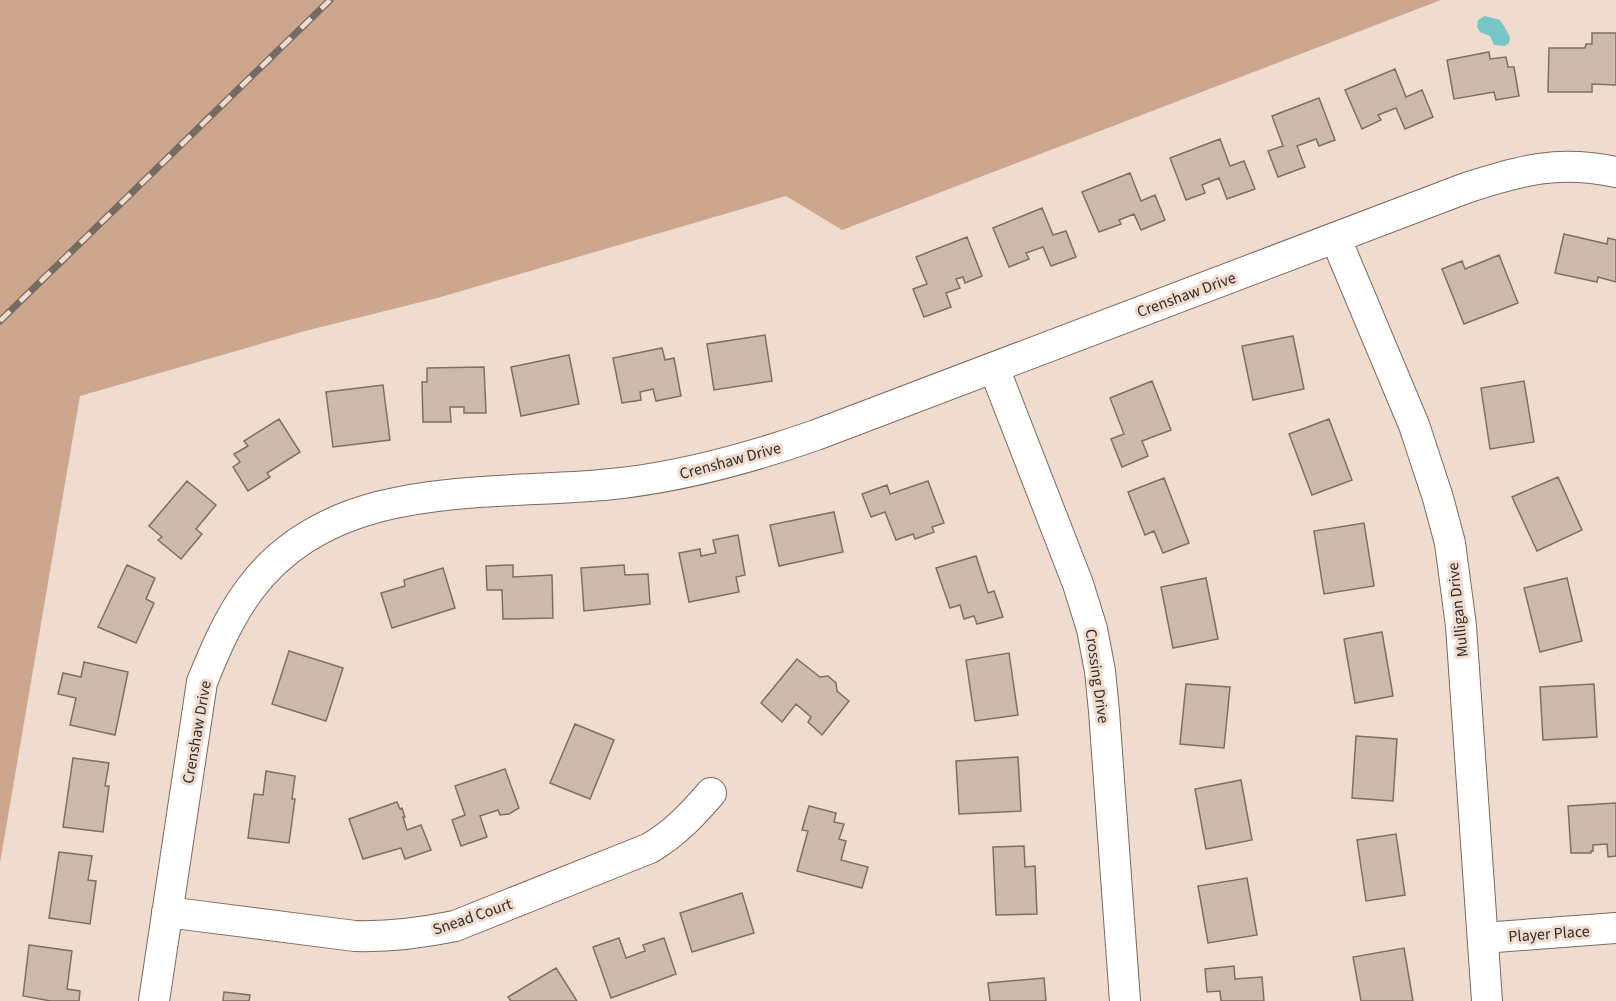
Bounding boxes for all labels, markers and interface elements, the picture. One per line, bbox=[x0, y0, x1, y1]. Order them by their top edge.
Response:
street label: Crenshaw Drive bbox=[1134, 267, 1239, 323]
street label: Crenshaw Drive bbox=[677, 437, 783, 485]
street label: Mulligan Drive bbox=[1442, 561, 1474, 658]
street label: Crossing Drive bbox=[1079, 627, 1115, 725]
street label: Crenshaw Drive bbox=[177, 679, 217, 785]
street label: Snead Court bbox=[430, 893, 516, 941]
street label: Player Place bbox=[1508, 920, 1590, 948]

